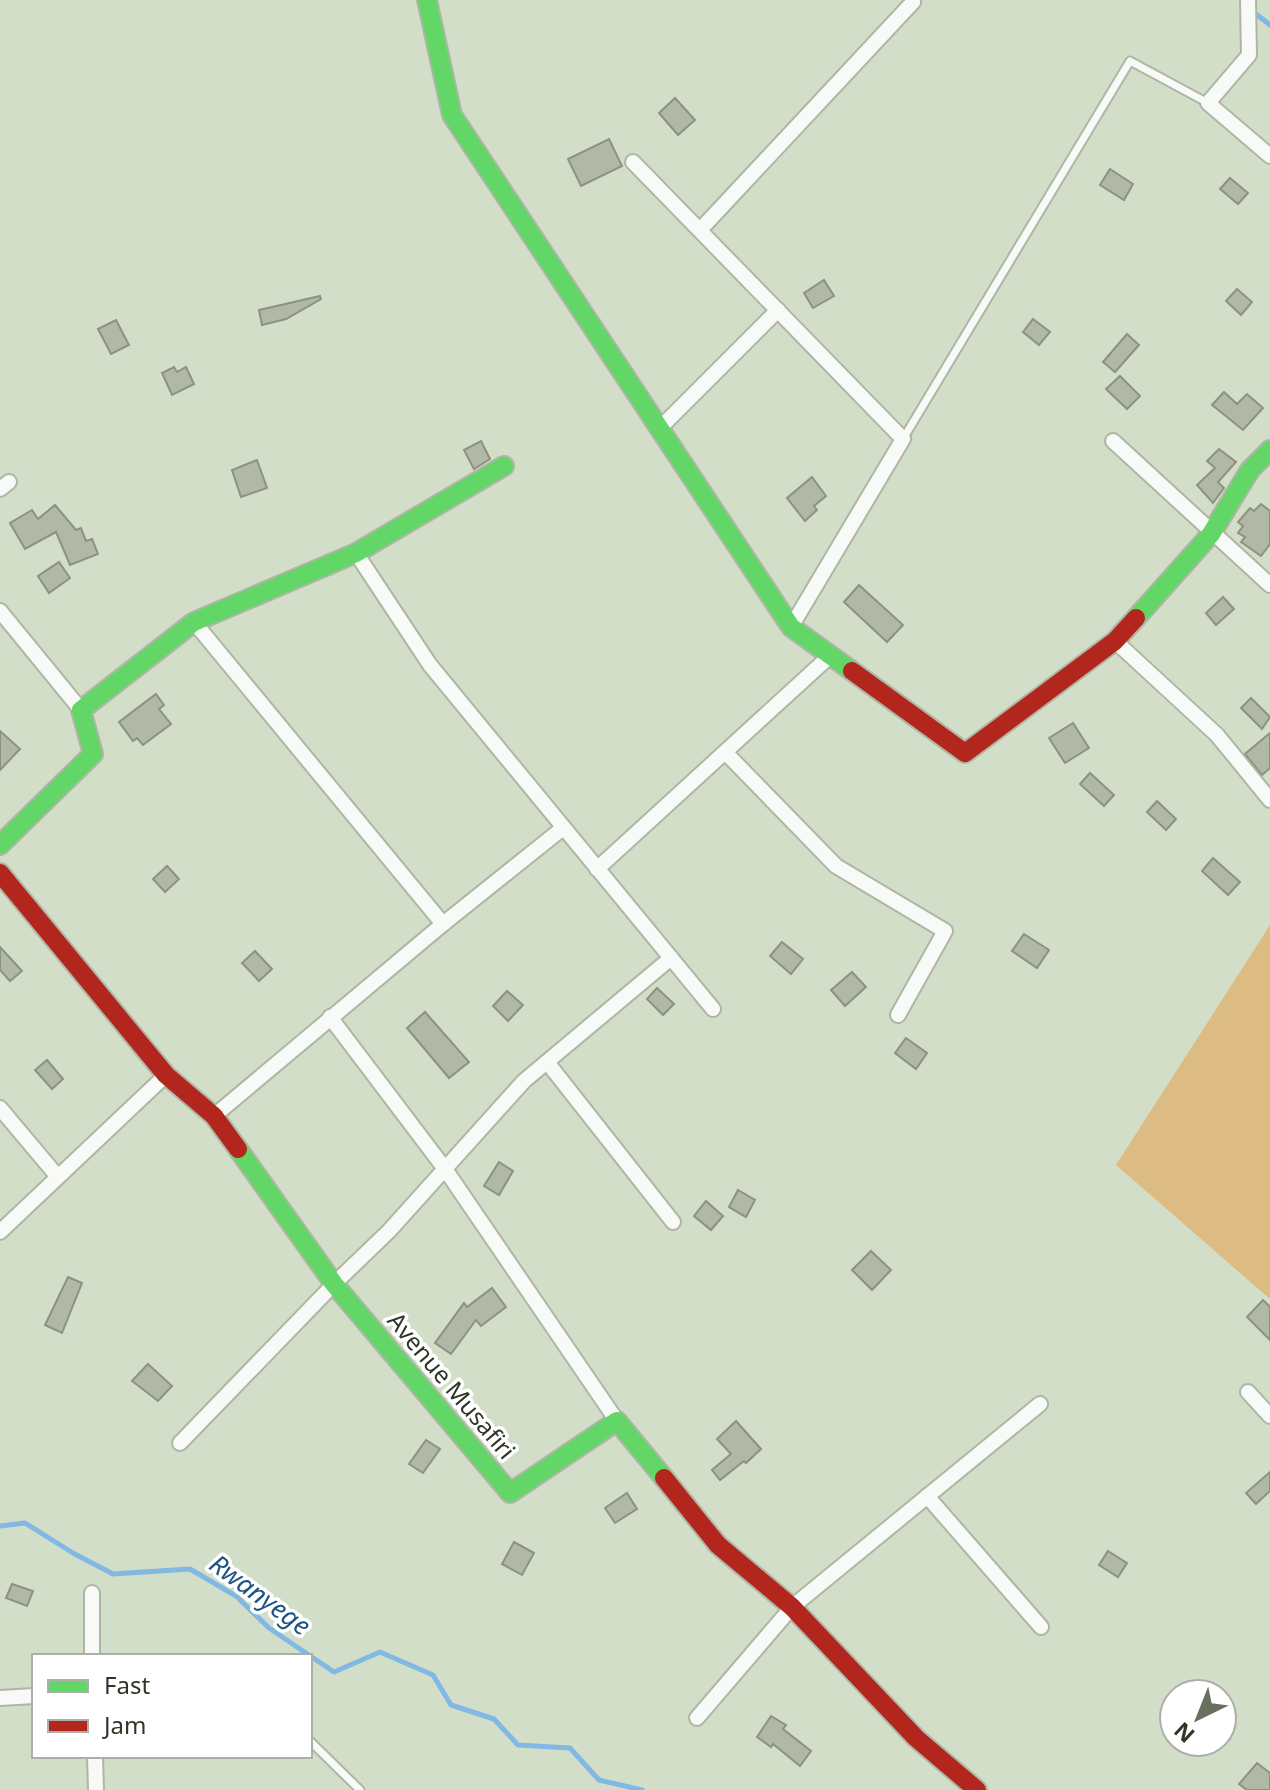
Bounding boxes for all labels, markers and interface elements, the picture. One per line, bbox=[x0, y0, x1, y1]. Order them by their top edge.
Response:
street label: Avenue Musafiri bbox=[381, 1304, 523, 1466]
water label: Rwanyege bbox=[203, 1545, 318, 1643]
legend bbox=[32, 1654, 312, 1758]
text: Fast bbox=[104, 1668, 150, 1701]
north arrow bbox=[1158, 1678, 1238, 1758]
text: Jam bbox=[102, 1708, 146, 1741]
text: N bbox=[1167, 1716, 1200, 1750]

